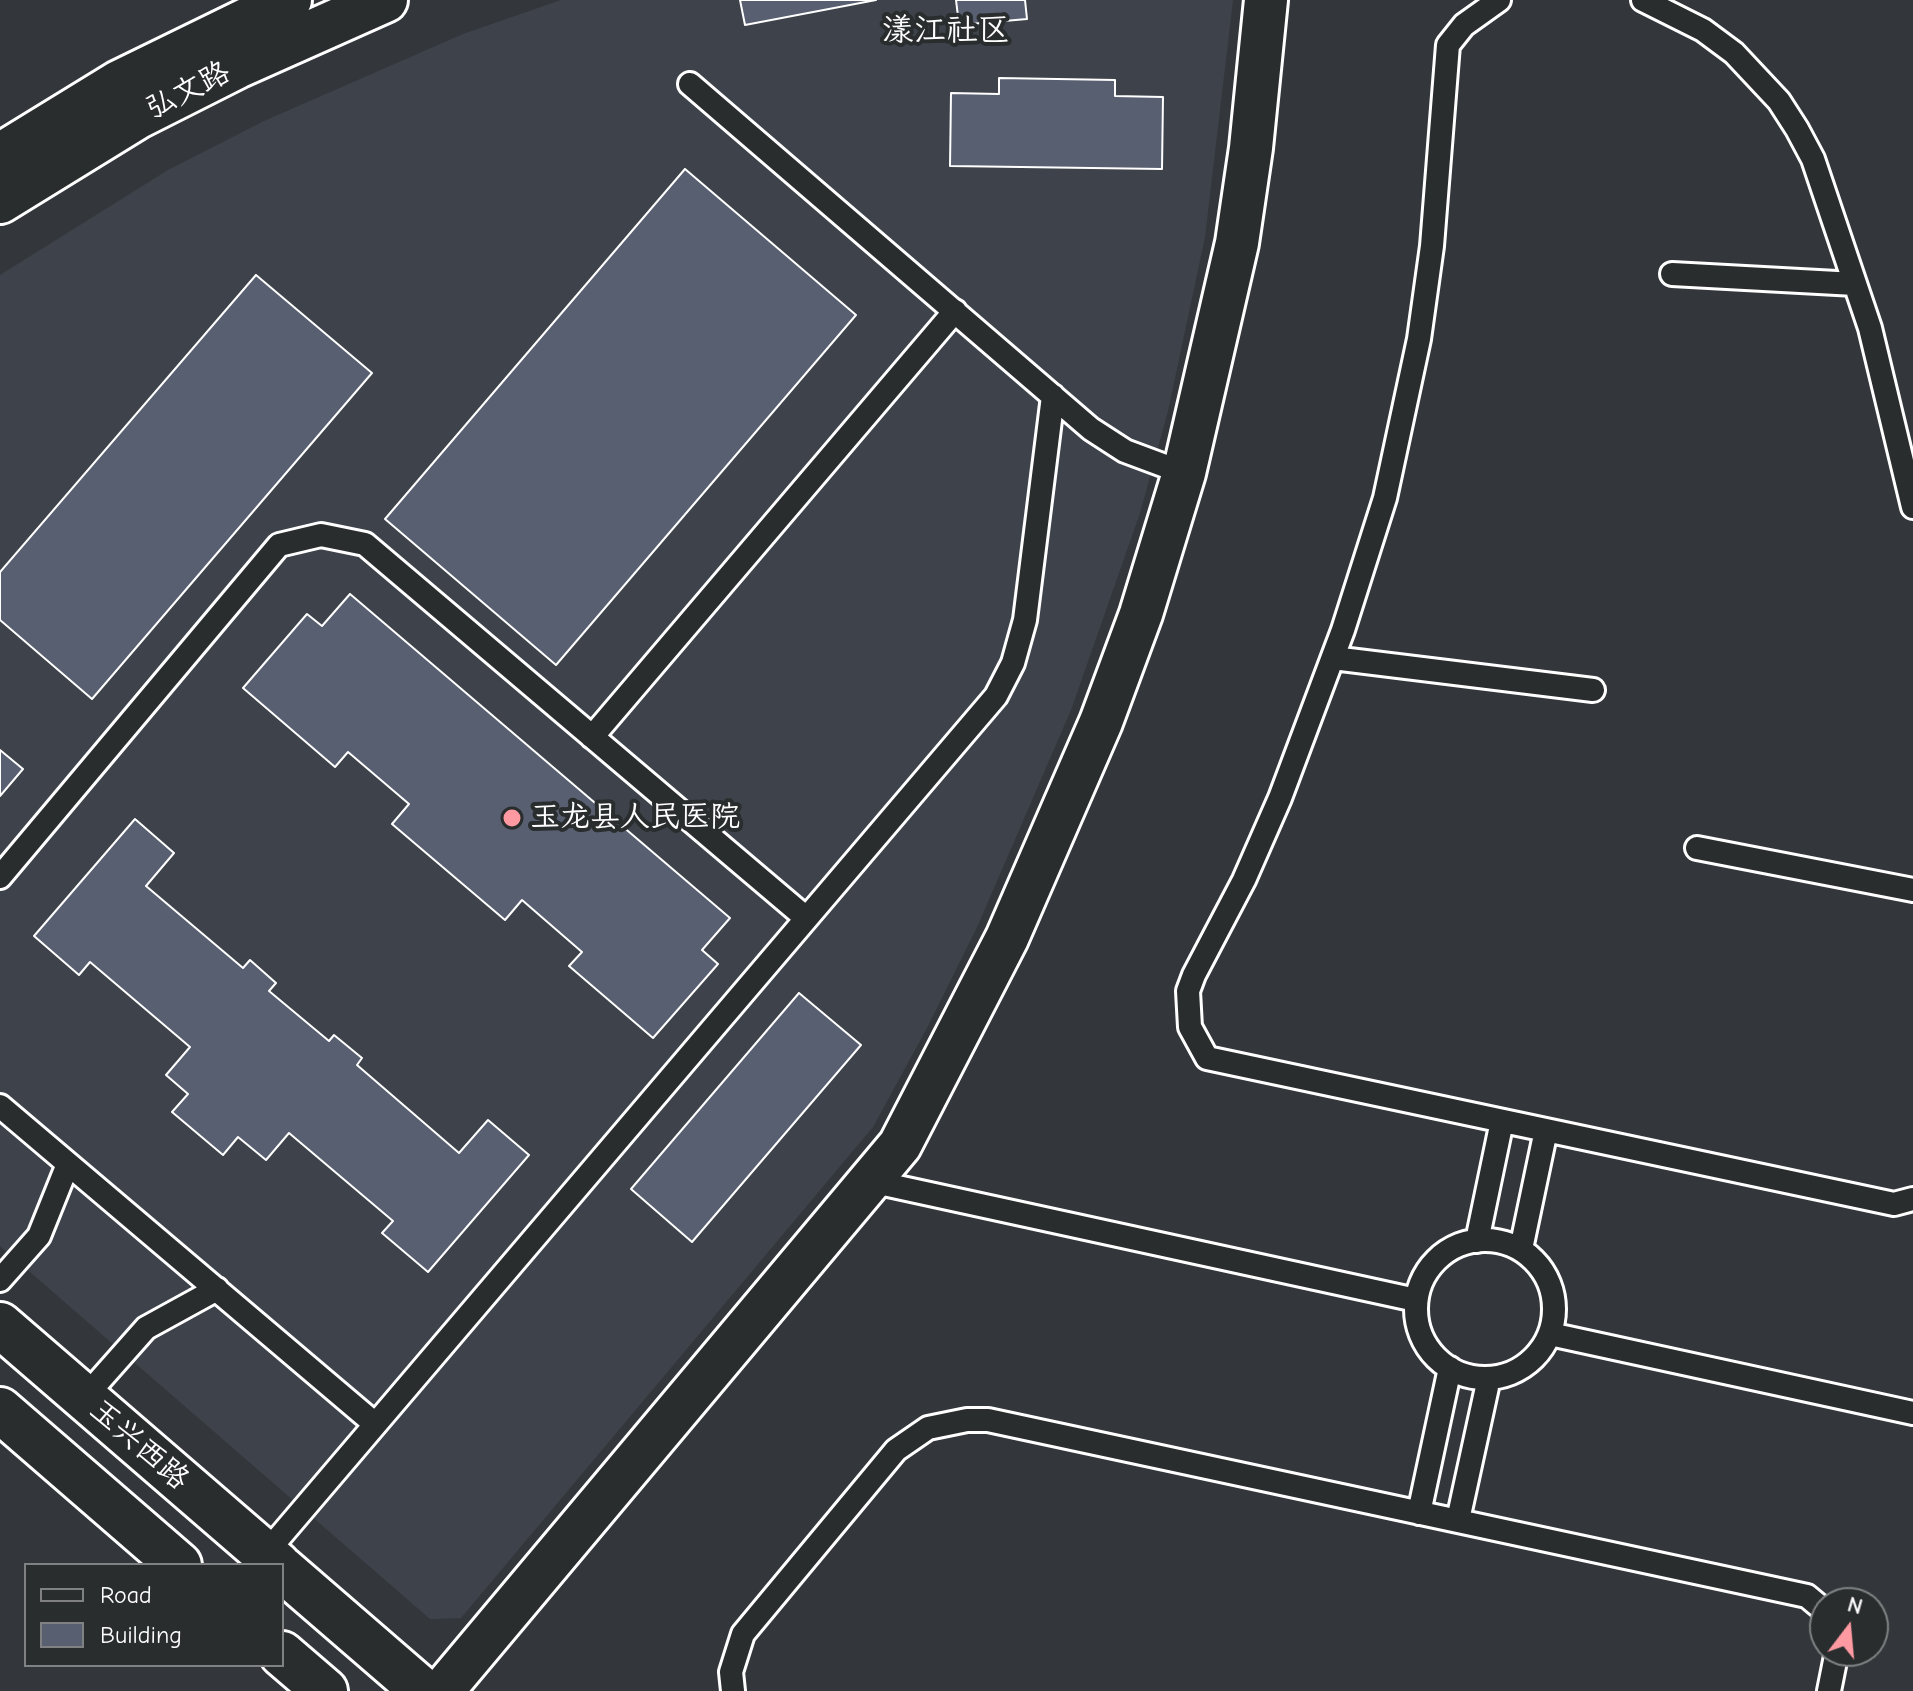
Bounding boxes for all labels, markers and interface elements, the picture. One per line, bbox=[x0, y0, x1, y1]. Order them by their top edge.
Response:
district label: 漾江社区 bbox=[882, 12, 1010, 50]
street label: 弘文路 bbox=[140, 55, 236, 127]
place label: 玉龙县人民医院 bbox=[530, 800, 740, 836]
marker: 玉龙县人民医院 bbox=[501, 807, 523, 829]
street label: 玉兴西路 bbox=[82, 1392, 196, 1498]
legend bbox=[24, 1563, 284, 1667]
text: Road bbox=[100, 1581, 152, 1609]
north arrow bbox=[1809, 1587, 1889, 1667]
text: N bbox=[1845, 1591, 1866, 1620]
text: Building bbox=[100, 1621, 182, 1649]

